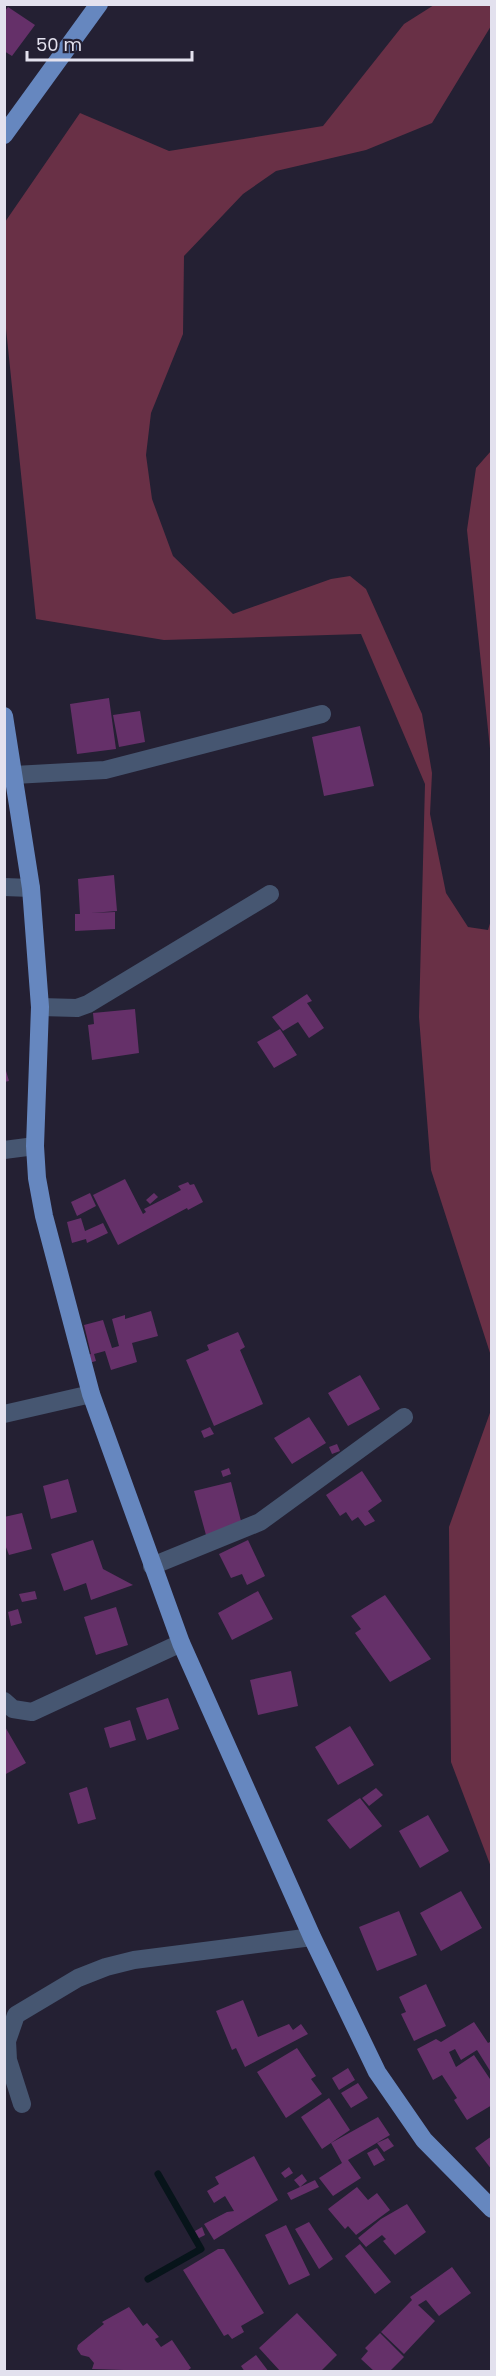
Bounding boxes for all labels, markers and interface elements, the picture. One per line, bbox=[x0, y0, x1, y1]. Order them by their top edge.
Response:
scale bar bbox=[27, 24, 192, 62]
text: 50 m bbox=[36, 32, 82, 57]

